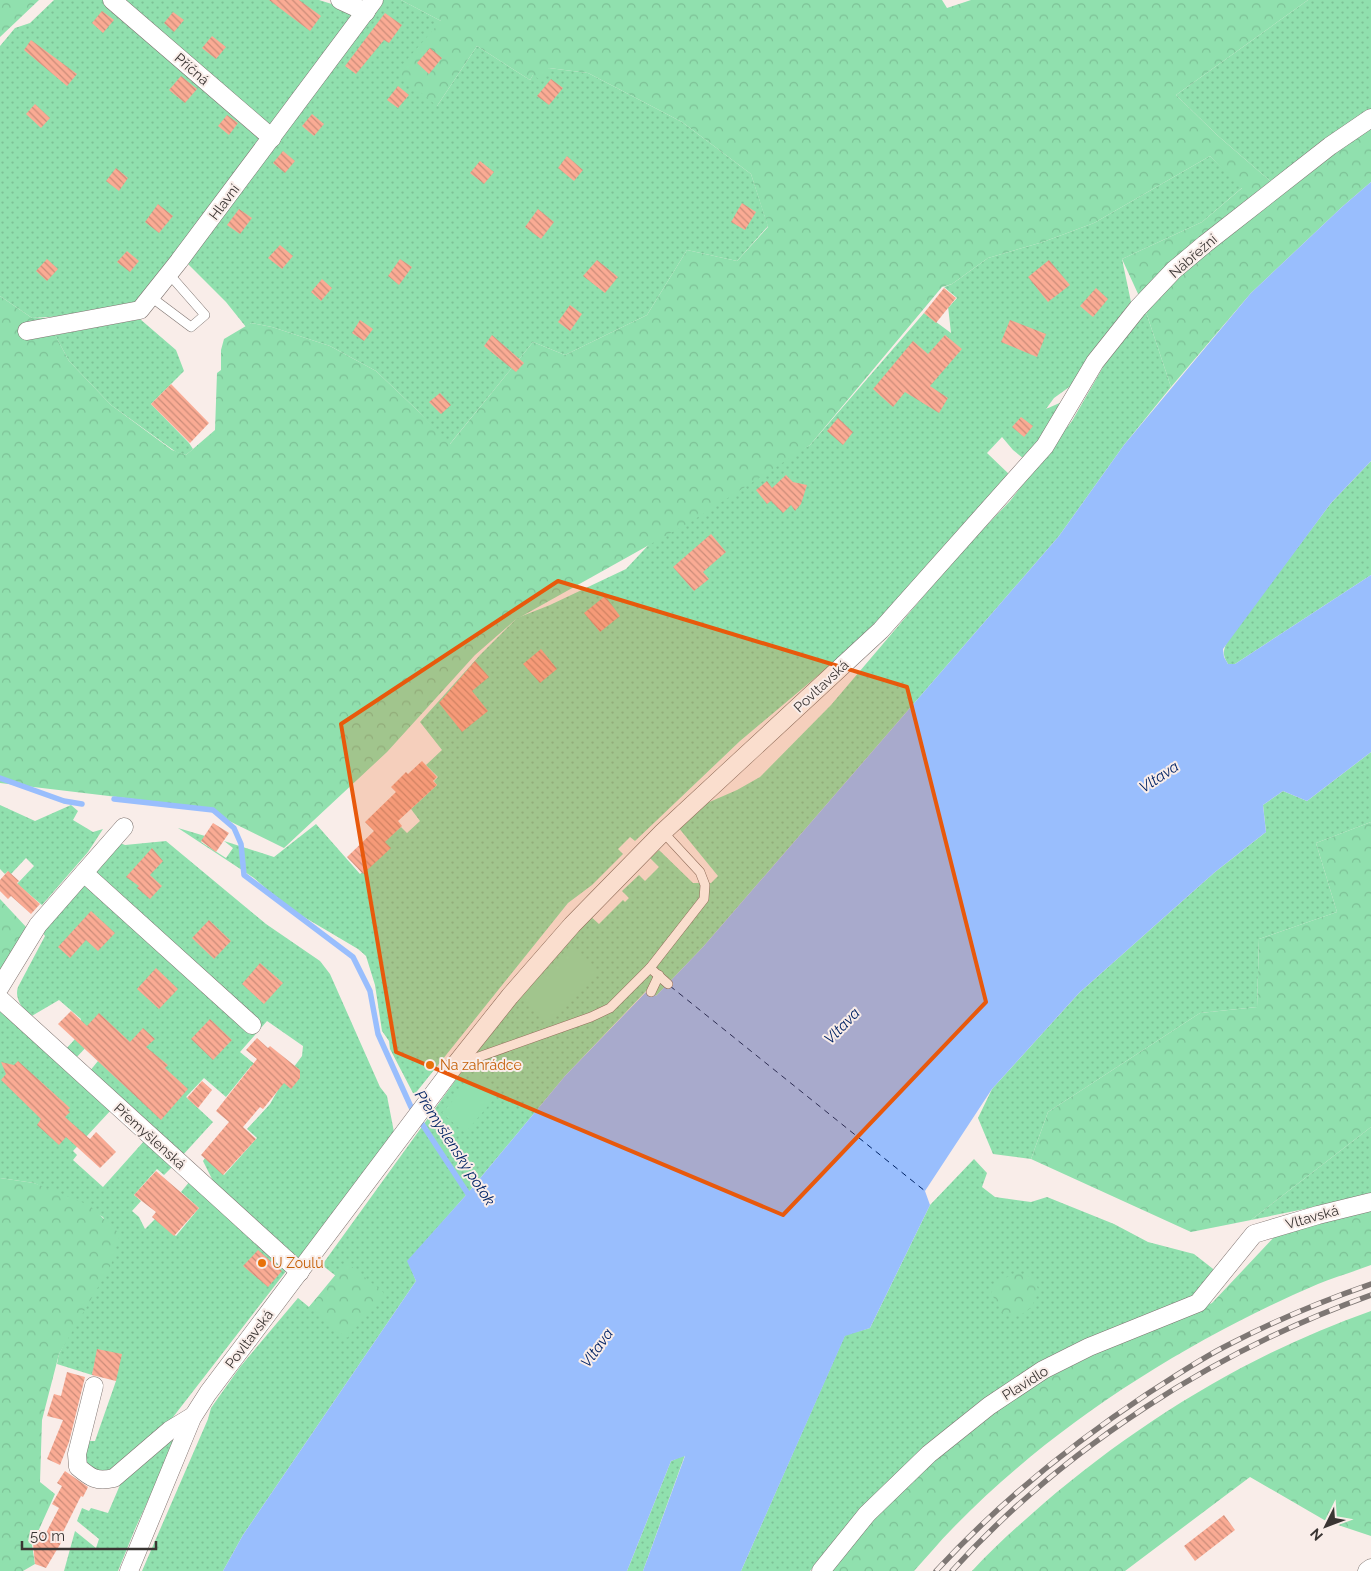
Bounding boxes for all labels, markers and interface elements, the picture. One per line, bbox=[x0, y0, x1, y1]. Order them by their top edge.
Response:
street label: Příčná bbox=[172, 50, 212, 88]
street label: Hlavní bbox=[206, 180, 243, 223]
street label: Nábřežní bbox=[1166, 230, 1221, 281]
street label: Povltavská bbox=[790, 657, 852, 715]
water label: Vltava bbox=[1136, 757, 1182, 797]
water label: Vltava bbox=[820, 1004, 864, 1048]
place label: Na zahrádce bbox=[440, 1057, 522, 1073]
marker: Na zahrádce bbox=[424, 1059, 436, 1071]
water label: Přemyšlenský potok bbox=[411, 1087, 499, 1209]
street label: Přemyšlenská bbox=[111, 1100, 189, 1172]
street label: Vltavská bbox=[1284, 1202, 1340, 1232]
place label: U Zoulů bbox=[272, 1255, 324, 1271]
marker: U Zoulů bbox=[256, 1257, 268, 1269]
street label: Povltavská bbox=[222, 1307, 276, 1371]
water label: Vltava bbox=[577, 1325, 617, 1371]
street label: Plavidlo bbox=[999, 1363, 1051, 1403]
north arrow bbox=[1301, 1501, 1351, 1551]
scale bar bbox=[22, 1518, 156, 1550]
text: N bbox=[1307, 1525, 1326, 1544]
text: 50 m bbox=[30, 1527, 65, 1545]

